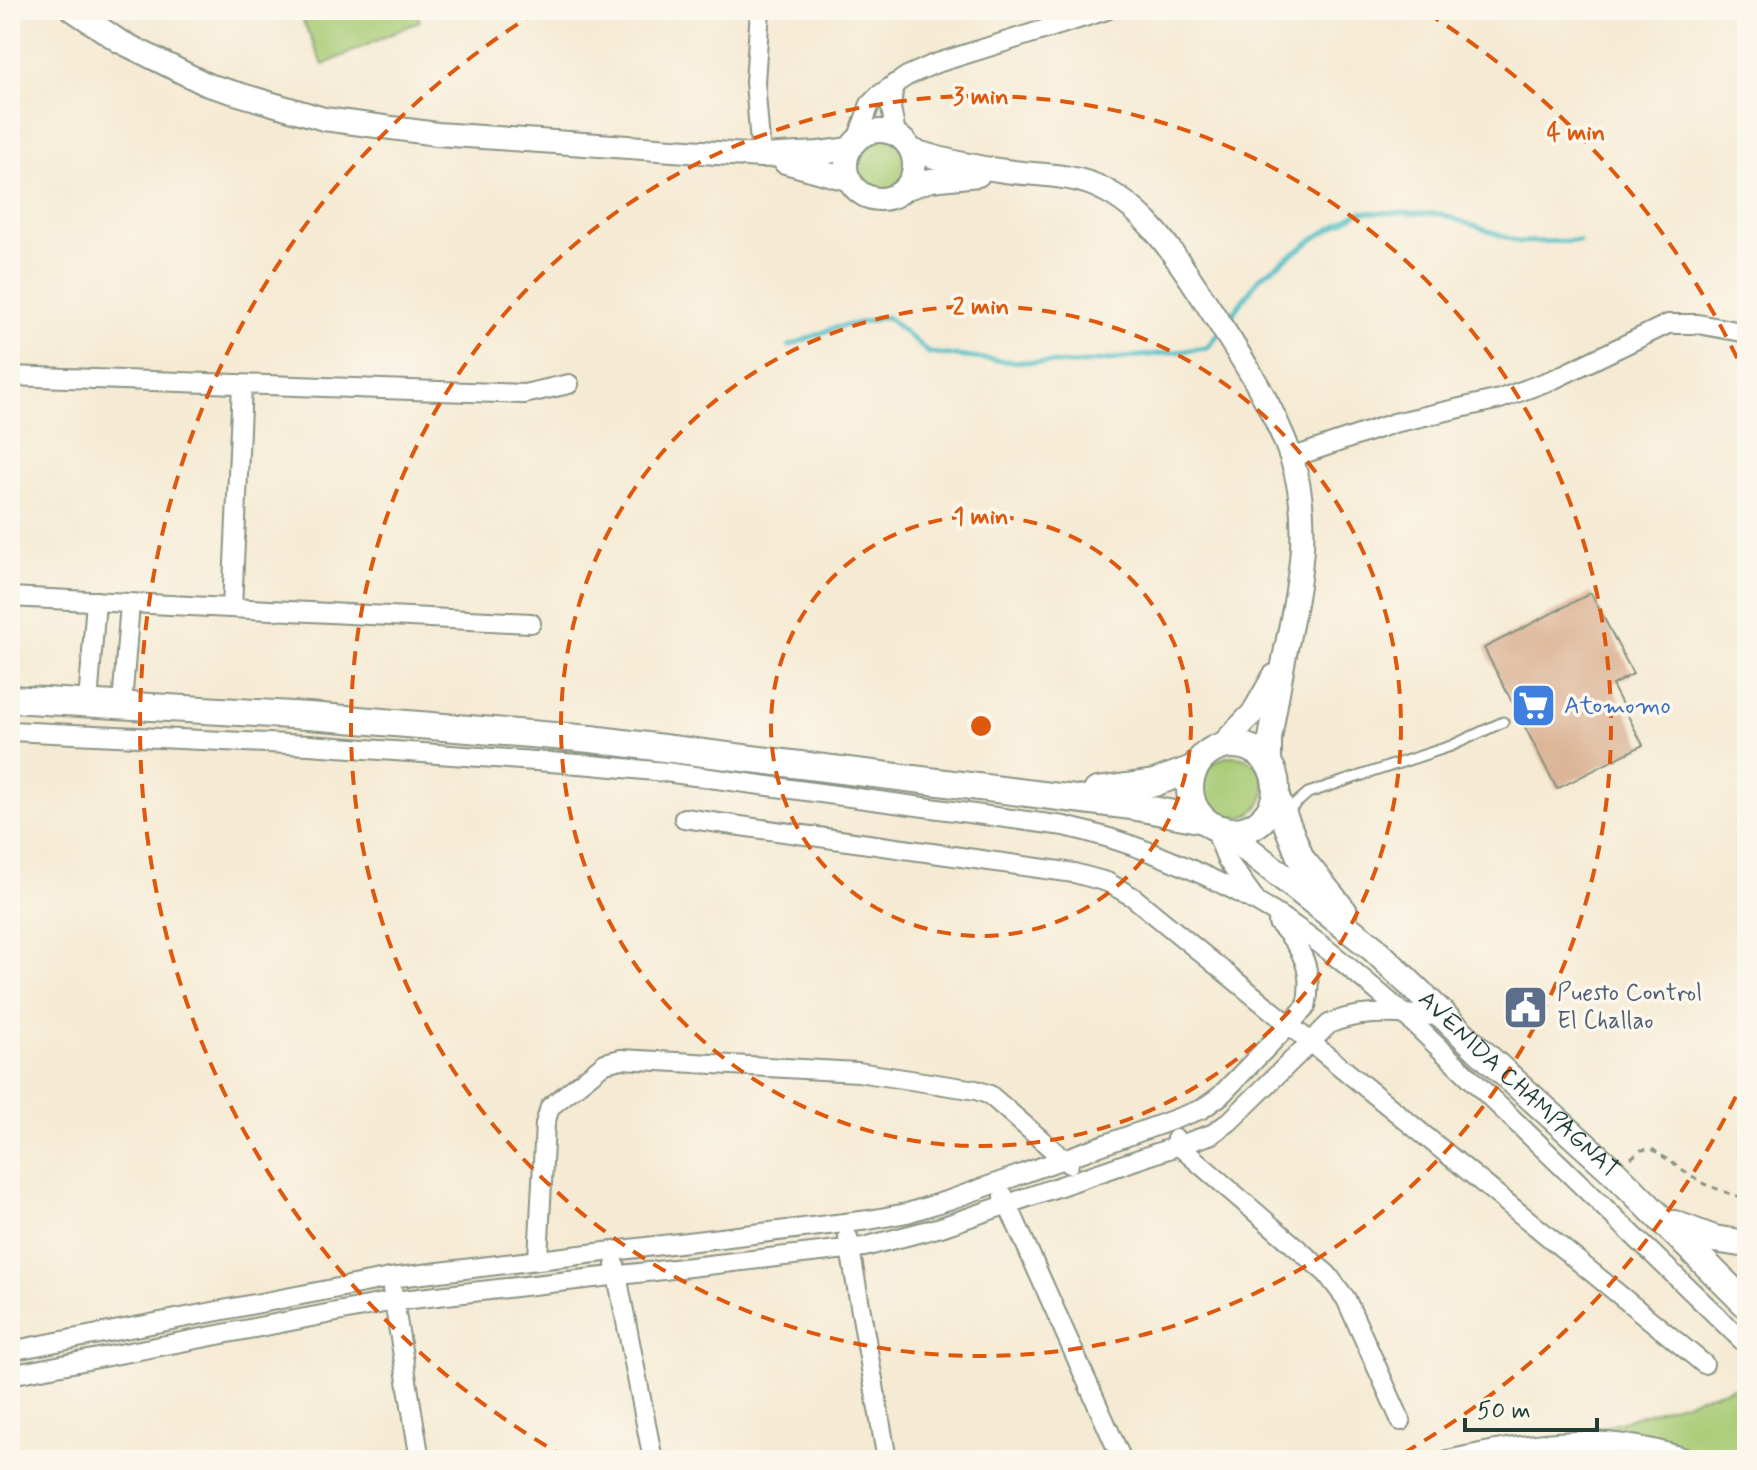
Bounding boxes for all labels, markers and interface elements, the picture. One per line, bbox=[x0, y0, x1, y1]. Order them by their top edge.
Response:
text: 3 min bbox=[953, 82, 1009, 113]
text: 4 min bbox=[1547, 118, 1605, 149]
text: 2 min bbox=[953, 292, 1009, 323]
text: 1 min bbox=[953, 502, 1009, 533]
supermarket icon: Atomomo bbox=[1509, 682, 1557, 730]
place label: Atomomo bbox=[1564, 691, 1671, 722]
centre of rings bbox=[967, 712, 995, 740]
place label: Puesto Control El Challao bbox=[1557, 978, 1702, 1037]
public building icon: Puesto Control El Challao bbox=[1502, 983, 1550, 1031]
street label: AVENIDA CHAMPAGNAT bbox=[1411, 984, 1626, 1185]
scale bar bbox=[1465, 1382, 1597, 1432]
text: 50 m bbox=[1477, 1396, 1531, 1427]

